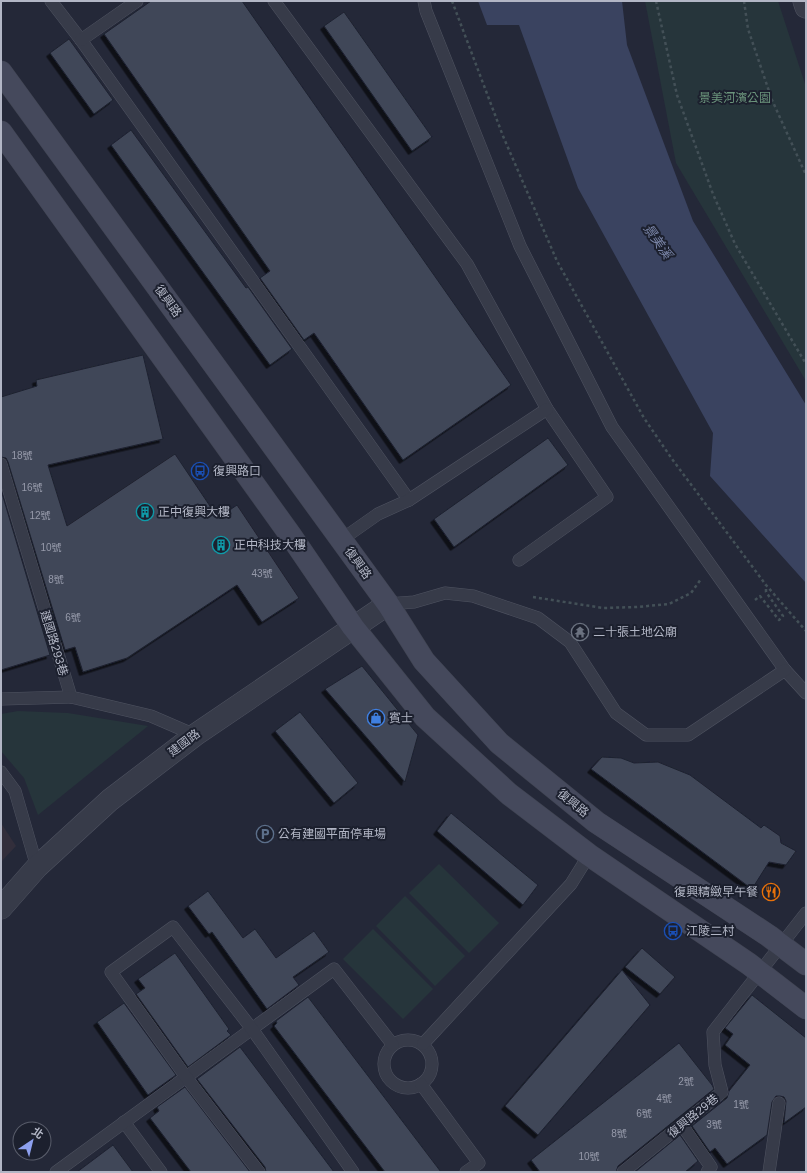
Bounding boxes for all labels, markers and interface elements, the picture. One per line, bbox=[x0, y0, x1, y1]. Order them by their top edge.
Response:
park label: 景美河濱公園 bbox=[699, 91, 771, 105]
water label: 景美溪 bbox=[640, 221, 676, 263]
street label: 復興路 bbox=[152, 282, 184, 320]
house number: 18號 bbox=[11, 450, 33, 461]
bus stop icon: 復興路口 bbox=[190, 461, 210, 481]
place label: 復興路口 bbox=[213, 464, 261, 478]
house number: 16號 bbox=[21, 482, 43, 493]
building icon: 正中復興大樓 bbox=[135, 502, 155, 522]
place label: 正中復興大樓 bbox=[158, 505, 230, 519]
house number: 12號 bbox=[29, 510, 51, 521]
building icon: 正中科技大樓 bbox=[211, 535, 231, 555]
place label: 正中科技大樓 bbox=[234, 538, 306, 552]
house number: 10號 bbox=[40, 542, 62, 553]
street label: 復興路 bbox=[342, 544, 374, 582]
house number: 43號 bbox=[251, 568, 273, 579]
house number: 8號 bbox=[48, 574, 64, 585]
street label: 建國路293巷 bbox=[37, 608, 71, 678]
house number: 6號 bbox=[65, 612, 81, 623]
temple icon: 二十張土地公廟 bbox=[570, 622, 590, 642]
place label: 二十張土地公廟 bbox=[593, 625, 677, 639]
shop icon: 賓士 bbox=[366, 708, 386, 728]
place label: 賓士 bbox=[389, 711, 413, 725]
street label: 建國路 bbox=[165, 727, 203, 759]
street label: 復興路 bbox=[555, 786, 591, 820]
parking icon: 公有建國平面停車場 bbox=[255, 824, 275, 844]
place label: 公有建國平面停車場 bbox=[278, 827, 386, 841]
restaurant icon: 復興精緻早午餐 bbox=[761, 882, 781, 902]
place label: 復興精緻早午餐 bbox=[674, 885, 758, 899]
bus stop icon: 江陵二村 bbox=[663, 921, 683, 941]
place label: 江陵二村 bbox=[686, 924, 735, 938]
house number: 2號 bbox=[678, 1076, 694, 1087]
street label: 復興路29巷 bbox=[665, 1091, 721, 1141]
house number: 4號 bbox=[656, 1093, 672, 1104]
house number: 1號 bbox=[733, 1099, 749, 1110]
house number: 6號 bbox=[636, 1108, 652, 1119]
house number: 3號 bbox=[706, 1119, 722, 1130]
north arrow bbox=[12, 1121, 52, 1161]
text: 北 bbox=[30, 1125, 46, 1141]
house number: 8號 bbox=[611, 1128, 627, 1139]
house number: 10號 bbox=[578, 1151, 600, 1162]

